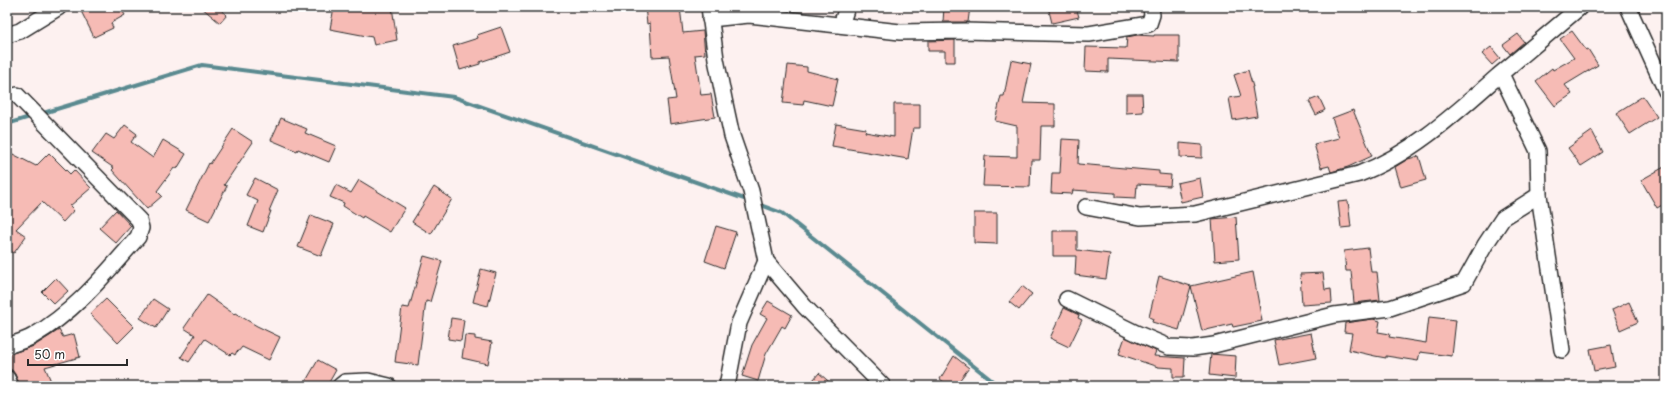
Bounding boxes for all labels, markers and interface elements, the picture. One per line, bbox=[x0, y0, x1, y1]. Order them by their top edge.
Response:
scale bar bbox=[28, 341, 127, 367]
text: 50 m bbox=[34, 345, 65, 363]

